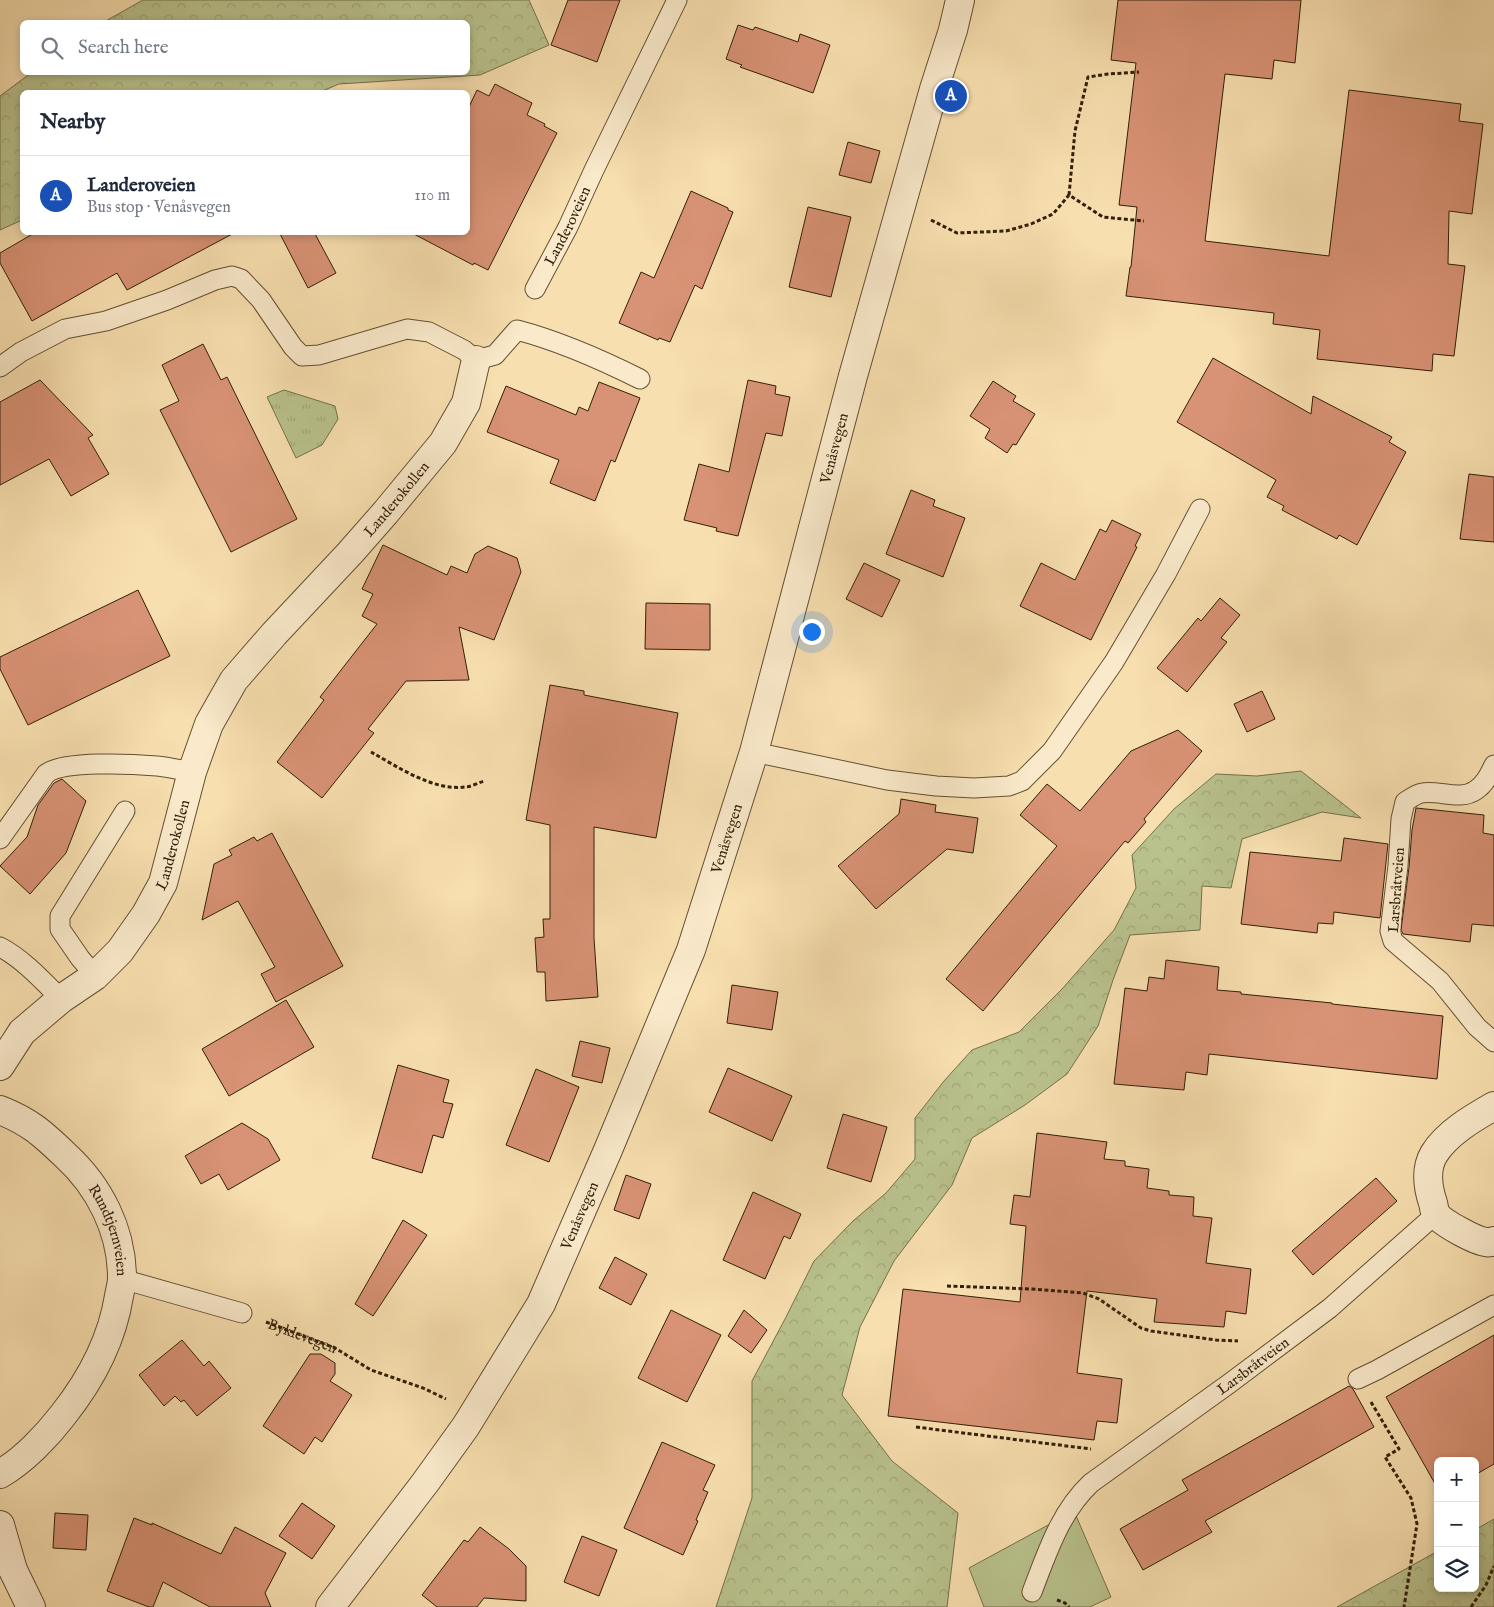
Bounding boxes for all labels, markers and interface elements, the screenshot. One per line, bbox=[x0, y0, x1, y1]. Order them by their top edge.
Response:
search box bbox=[20, 20, 470, 75]
icon: search bbox=[38, 34, 66, 62]
text: Search here bbox=[78, 36, 169, 60]
pin: A bbox=[935, 77, 967, 115]
text: Nearby bbox=[40, 109, 105, 136]
text: Landeroveien bbox=[87, 174, 196, 198]
street label: Landeroveien bbox=[540, 184, 595, 269]
text: A bbox=[51, 186, 61, 206]
text: 110 m bbox=[414, 186, 450, 206]
text: Bus stop · Venåsvegen bbox=[87, 198, 231, 218]
street label: Venåsvegen bbox=[816, 411, 853, 487]
street label: Landerokollen bbox=[360, 458, 434, 541]
your location bbox=[799, 619, 825, 645]
street label: Landerokollen bbox=[152, 798, 194, 894]
street label: Venåsvegen bbox=[707, 801, 747, 877]
street label: Larsbråtveien bbox=[1384, 847, 1409, 933]
street label: Venåsvegen bbox=[556, 1179, 603, 1254]
street label: Rundtjernveien bbox=[84, 1181, 131, 1276]
street label: Byklevegen bbox=[265, 1315, 340, 1358]
street label: Larsbråtveien bbox=[1213, 1333, 1293, 1399]
map controls bbox=[1434, 1457, 1479, 1592]
button: + bbox=[1434, 1457, 1479, 1502]
button: − bbox=[1434, 1502, 1479, 1547]
button: layers bbox=[1434, 1547, 1479, 1592]

